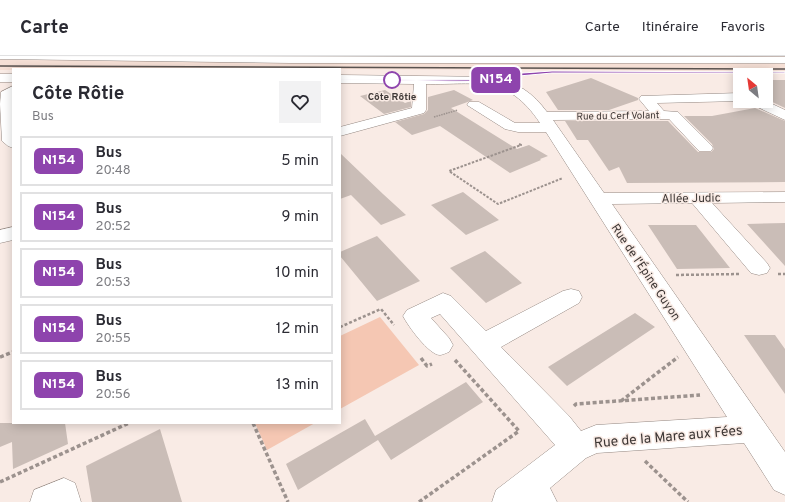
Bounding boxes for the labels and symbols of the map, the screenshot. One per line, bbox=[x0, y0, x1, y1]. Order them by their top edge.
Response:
line badge: N154 bbox=[468, 67, 524, 93]
north arrow bbox=[733, 68, 773, 108]
marker: Côte Rôtie bbox=[383, 71, 401, 89]
place label: Côte Rôtie bbox=[368, 91, 417, 104]
street label: Rue du Cerf Volant bbox=[576, 109, 660, 124]
street label: Allée Judic bbox=[661, 190, 721, 208]
street label: Rue de l'Épine Guyon bbox=[607, 221, 684, 324]
street label: Rue de la Mare aux Fées bbox=[593, 423, 743, 452]

